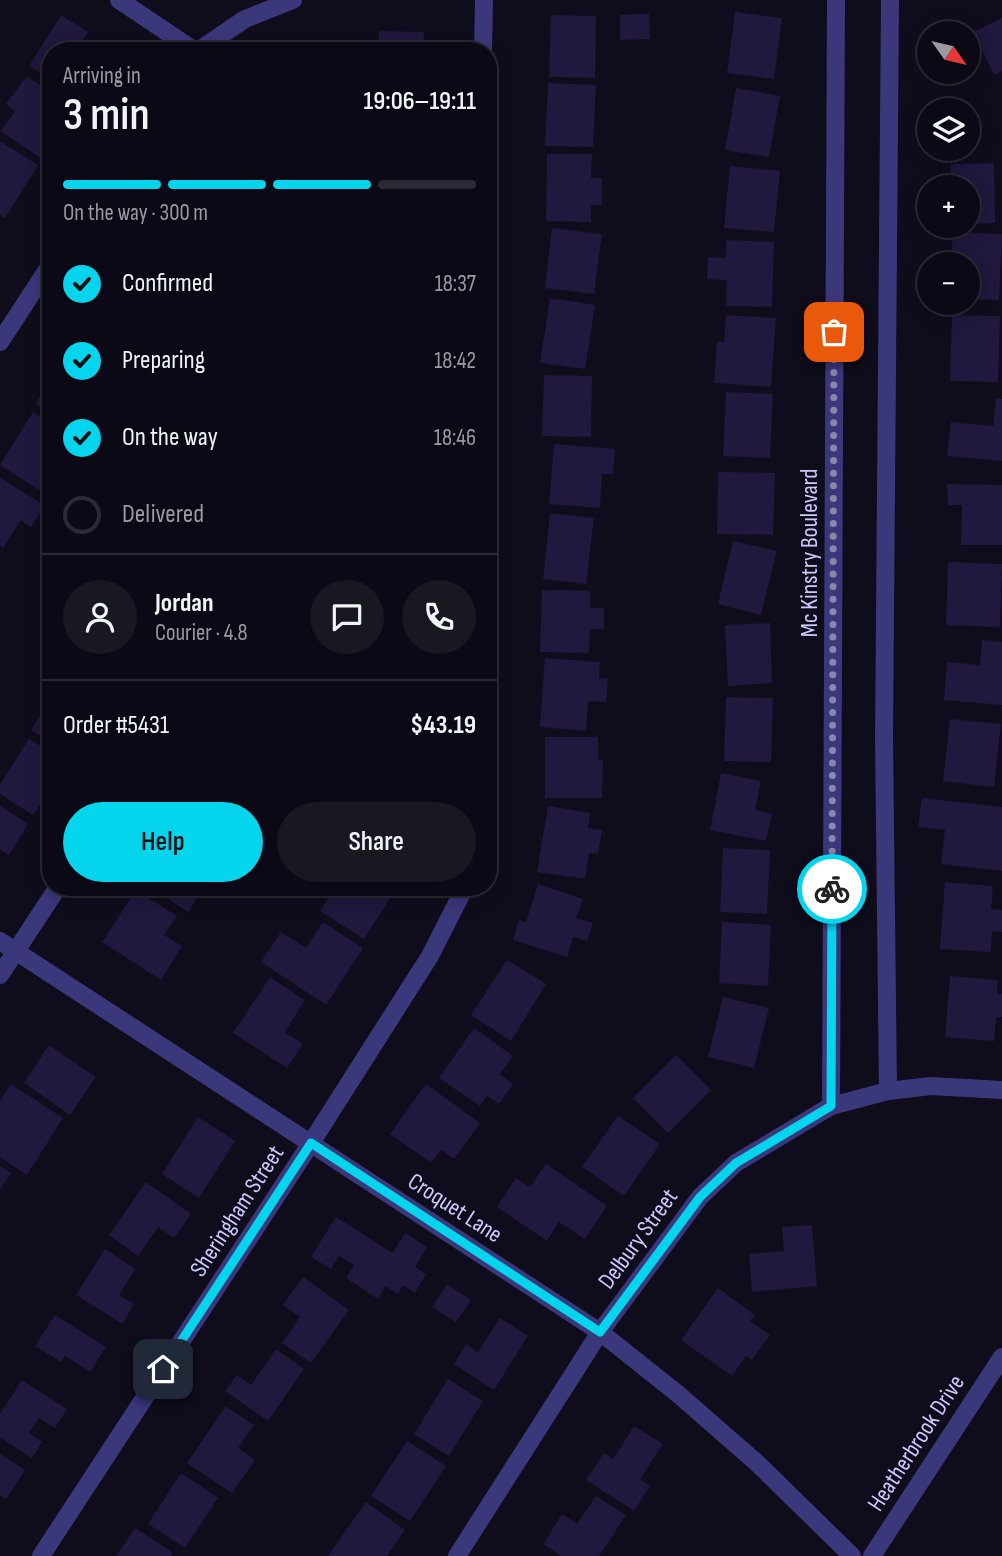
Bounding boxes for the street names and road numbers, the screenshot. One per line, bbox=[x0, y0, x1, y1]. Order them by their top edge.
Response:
street label: Mc Kinstry Boulevard bbox=[795, 469, 824, 637]
street label: Sheringham Street bbox=[184, 1140, 290, 1282]
street label: Croquet Lane bbox=[402, 1167, 508, 1249]
street label: Delbury Street bbox=[592, 1183, 684, 1295]
street label: Heatherbrook Drive bbox=[861, 1369, 971, 1517]

